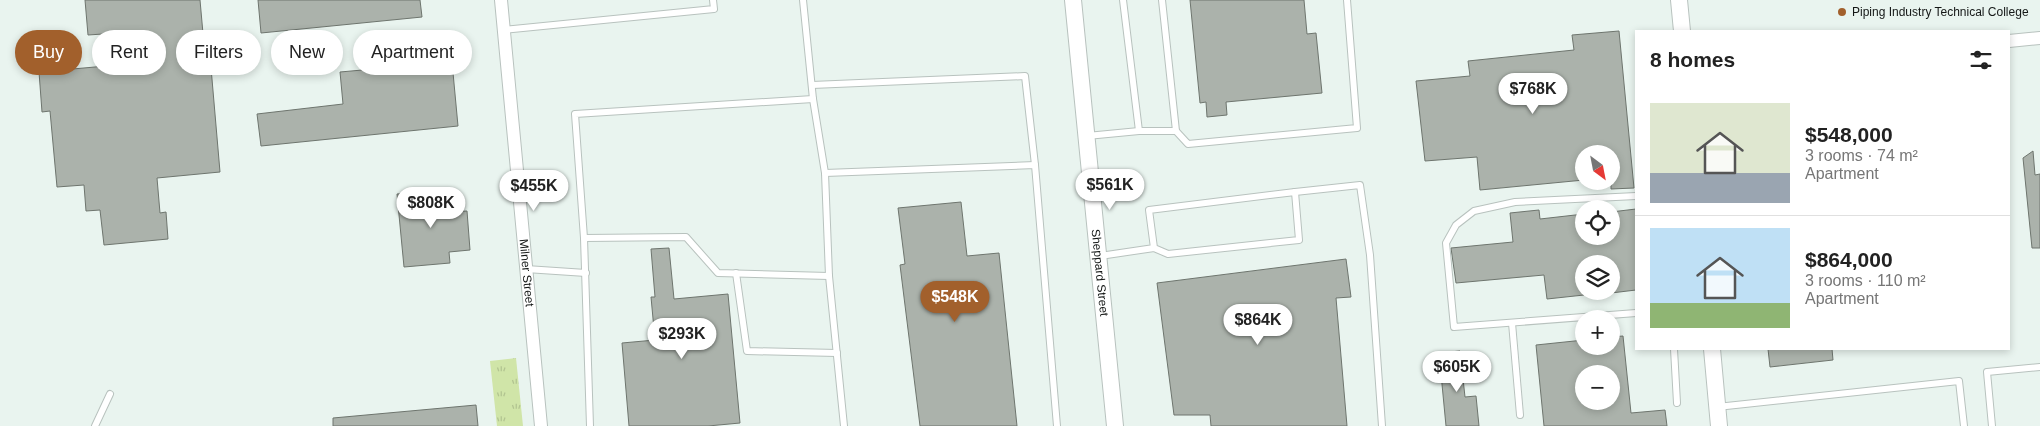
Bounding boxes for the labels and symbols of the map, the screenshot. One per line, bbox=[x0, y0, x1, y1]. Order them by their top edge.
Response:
place label: Piping Industry Technical College bbox=[1852, 5, 2029, 19]
marker: Piping Industry Technical College bbox=[1836, 6, 1848, 18]
pin: $768K bbox=[1498, 72, 1568, 115]
north arrow bbox=[1575, 145, 1620, 190]
pin: $561K bbox=[1075, 168, 1145, 211]
pin: $455K bbox=[499, 170, 569, 212]
pin: $808K bbox=[396, 186, 466, 229]
street label: Sheppard Street bbox=[1089, 228, 1111, 318]
street label: Milner Street bbox=[516, 238, 537, 308]
pin: $548K bbox=[920, 280, 990, 323]
pin: $864K bbox=[1223, 304, 1293, 346]
pin: $293K bbox=[647, 318, 717, 360]
pin: $605K bbox=[1422, 350, 1492, 393]

